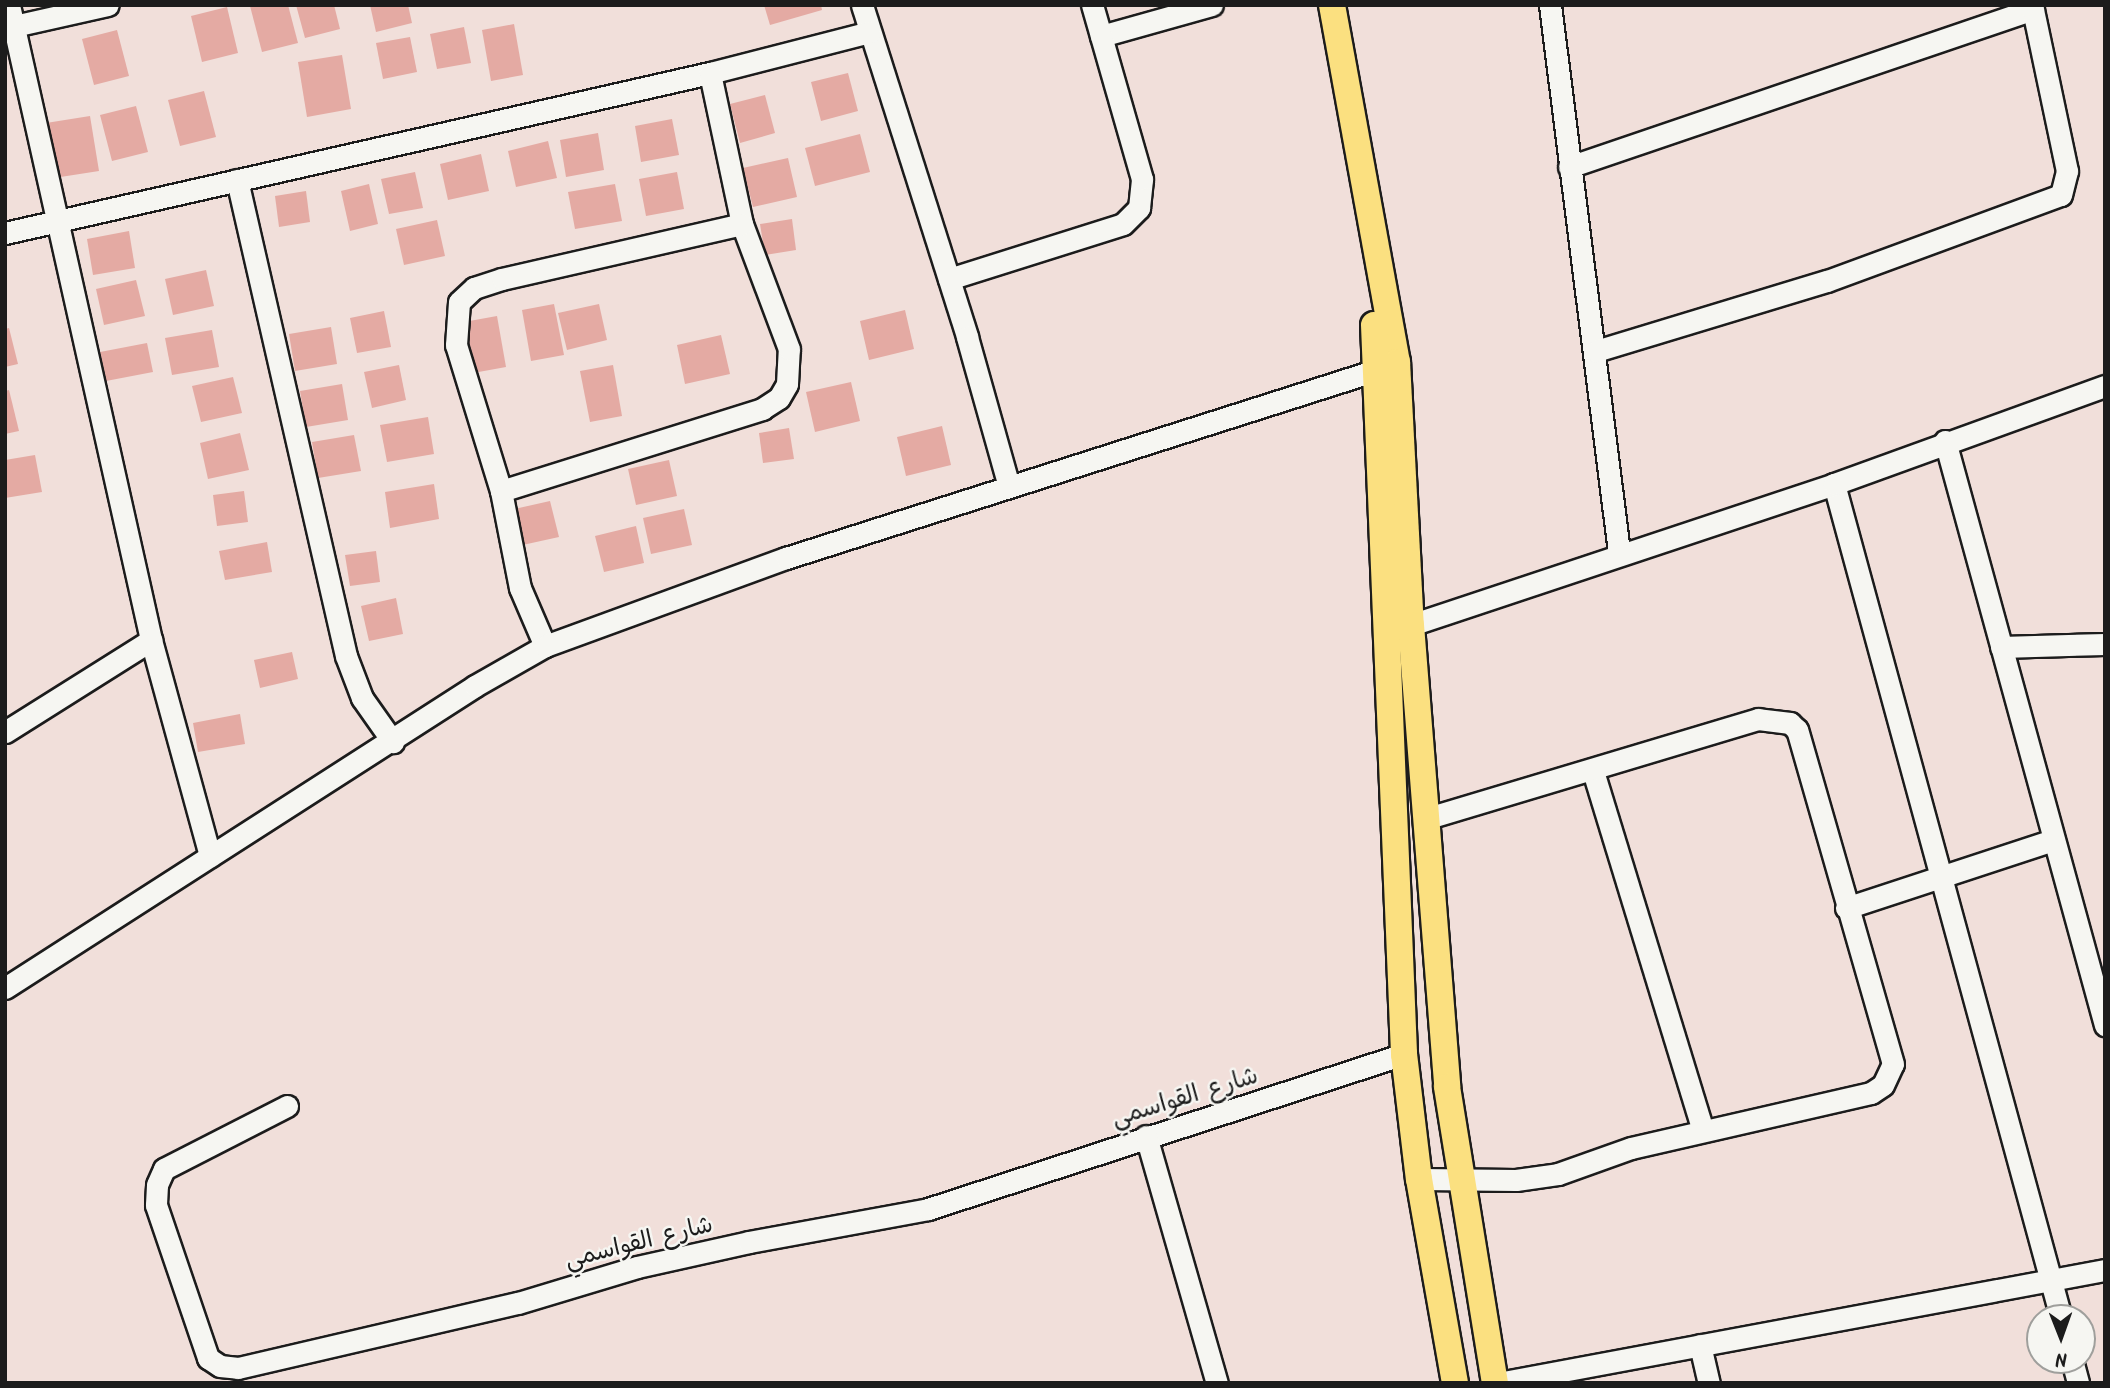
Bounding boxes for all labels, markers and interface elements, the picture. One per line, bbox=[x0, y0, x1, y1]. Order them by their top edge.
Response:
street label: شارع القواسمي bbox=[1108, 1062, 1262, 1134]
street label: شارع القواسمي bbox=[562, 1211, 716, 1275]
north arrow bbox=[2026, 1304, 2096, 1374]
text: N bbox=[2055, 1343, 2068, 1373]

